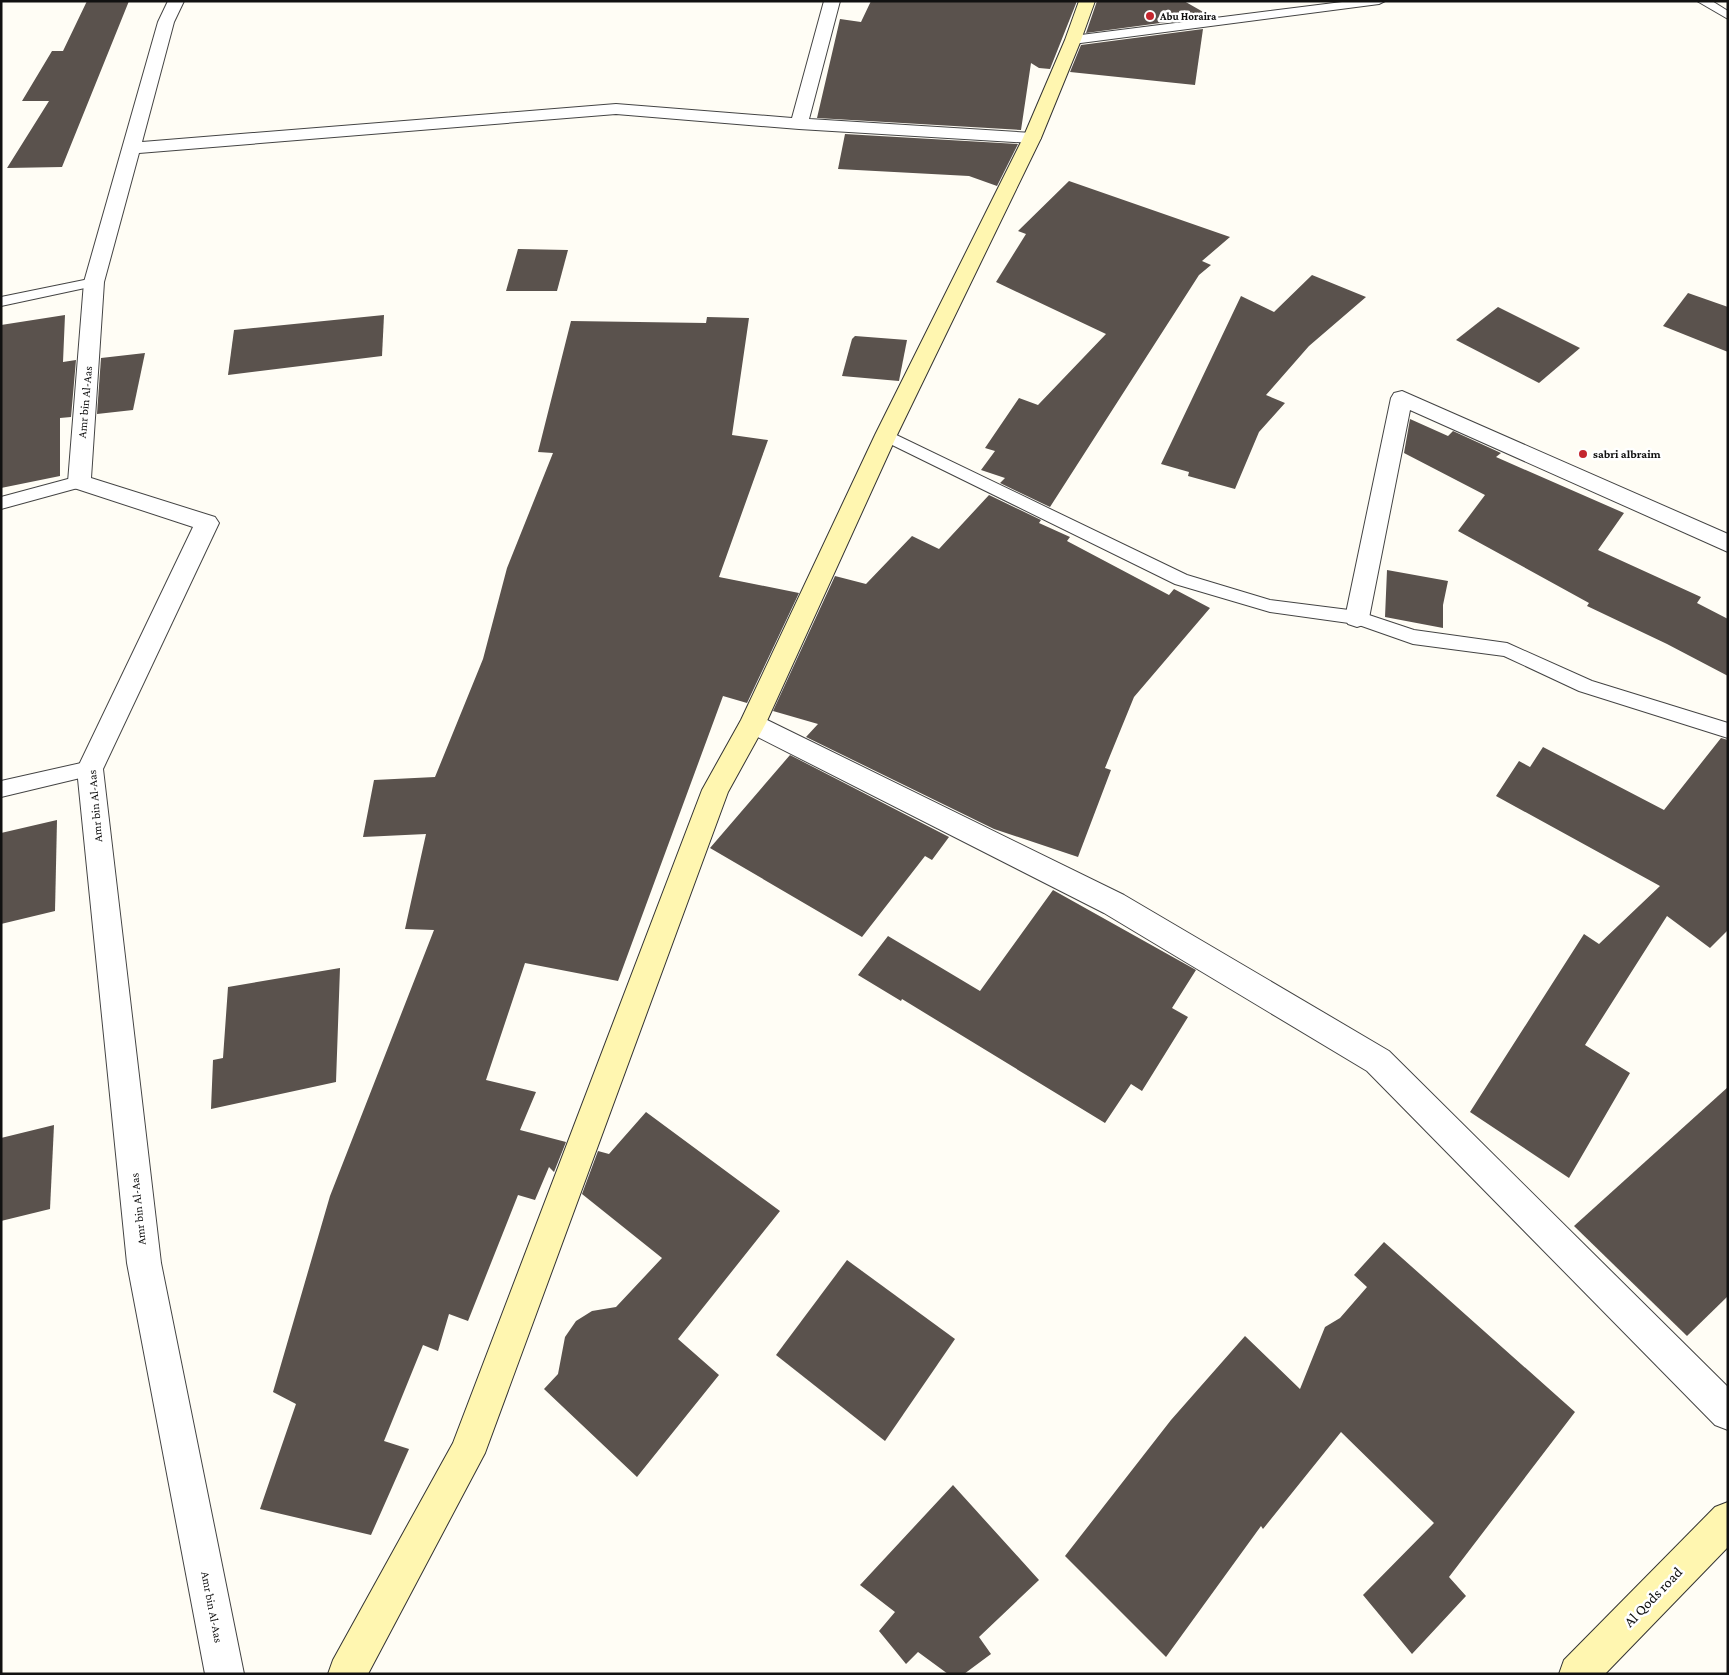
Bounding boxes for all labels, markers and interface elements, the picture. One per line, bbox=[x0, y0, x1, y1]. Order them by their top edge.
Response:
marker: Abu Horaira bbox=[1144, 10, 1156, 22]
place label: Abu Horaira bbox=[1159, 10, 1217, 22]
street label: Amr bin Al-Aas bbox=[75, 365, 95, 439]
place label: sabri albraim bbox=[1593, 447, 1662, 461]
marker: sabri albraim bbox=[1577, 448, 1589, 460]
street label: Amr bin Al-Aas bbox=[85, 769, 105, 843]
street label: Amr bin Al-Aas bbox=[127, 1172, 149, 1246]
street label: Al Qods road bbox=[1621, 1564, 1685, 1630]
street label: Amr bin Al-Aas bbox=[198, 1570, 226, 1644]

